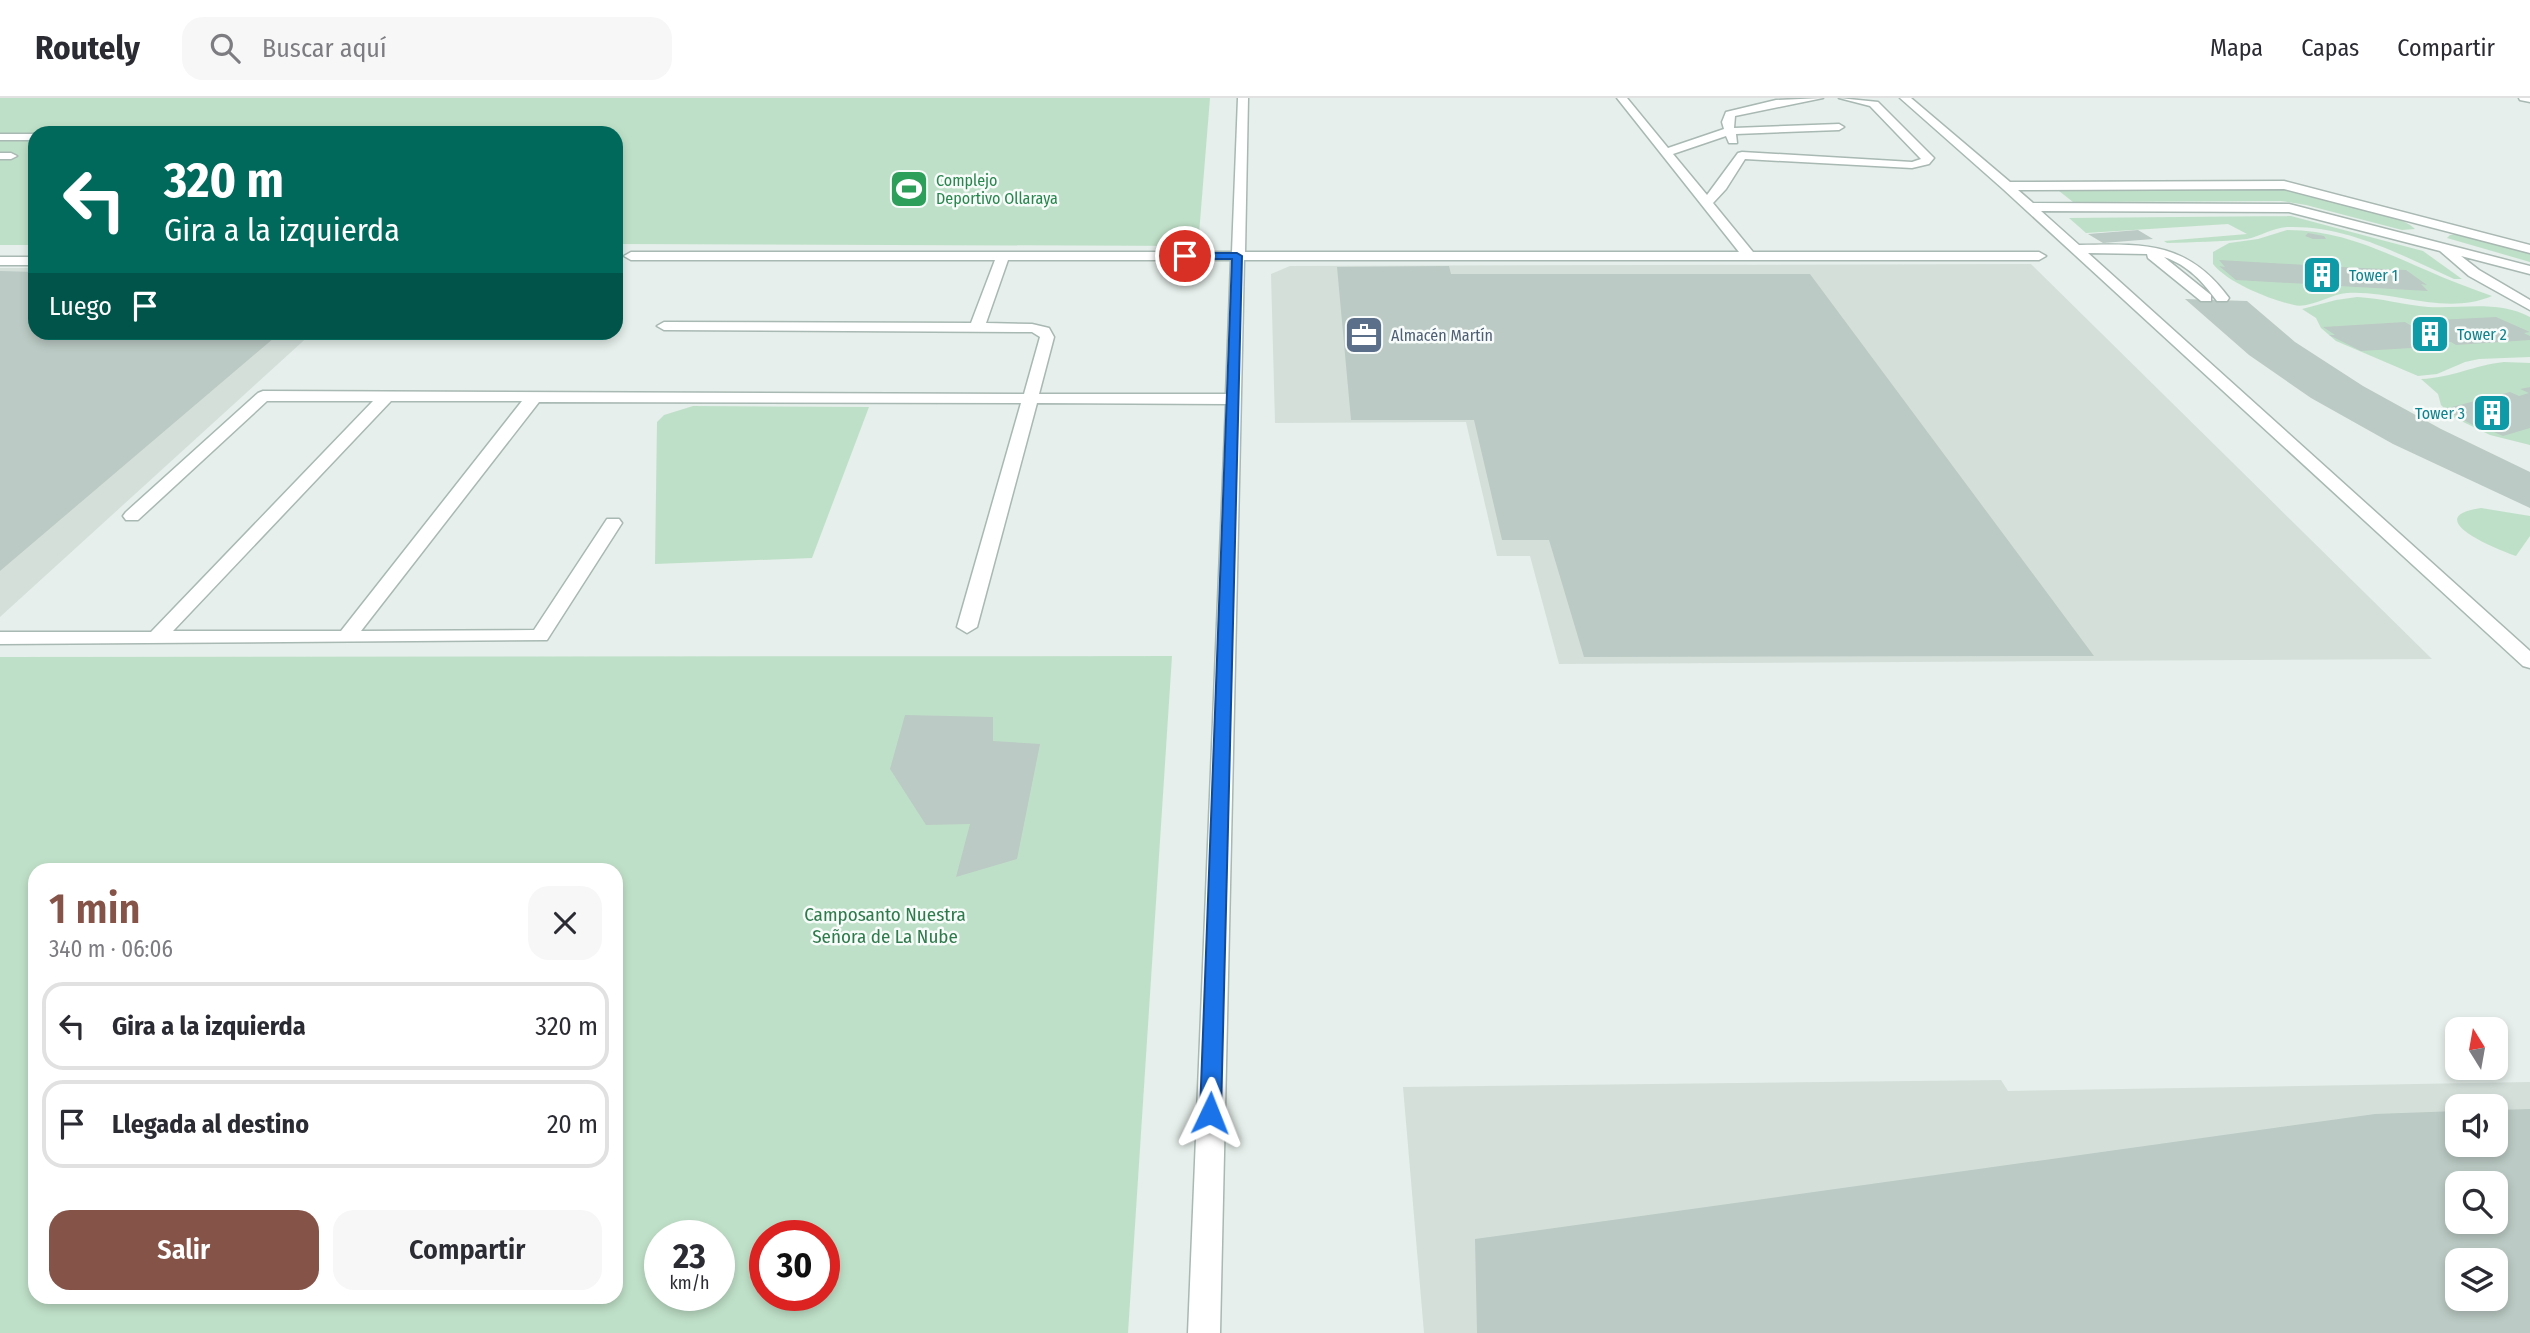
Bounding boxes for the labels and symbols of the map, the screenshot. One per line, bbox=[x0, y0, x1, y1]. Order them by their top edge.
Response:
sports icon: Complejo Deportivo Ollaraya bbox=[888, 168, 930, 210]
place label: Complejo Deportivo Ollaraya bbox=[936, 171, 1058, 208]
pin bbox=[1155, 226, 1215, 286]
building icon: Tower 1 bbox=[2301, 254, 2343, 296]
place label: Tower 1 bbox=[2349, 266, 2398, 285]
building icon: Tower 2 bbox=[2409, 313, 2451, 355]
office icon: Almacén Martín bbox=[1343, 314, 1385, 356]
place label: Tower 2 bbox=[2457, 325, 2507, 344]
place label: Almacén Martín bbox=[1391, 326, 1493, 345]
building icon: Tower 3 bbox=[2471, 392, 2513, 434]
place label: Tower 3 bbox=[2415, 404, 2465, 423]
park label: Camposanto Nuestra Señora de La Nube bbox=[804, 903, 966, 948]
north arrow bbox=[2445, 1017, 2508, 1080]
position arrow bbox=[1173, 1076, 1247, 1150]
speed limit sign: 30 bbox=[749, 1220, 840, 1311]

